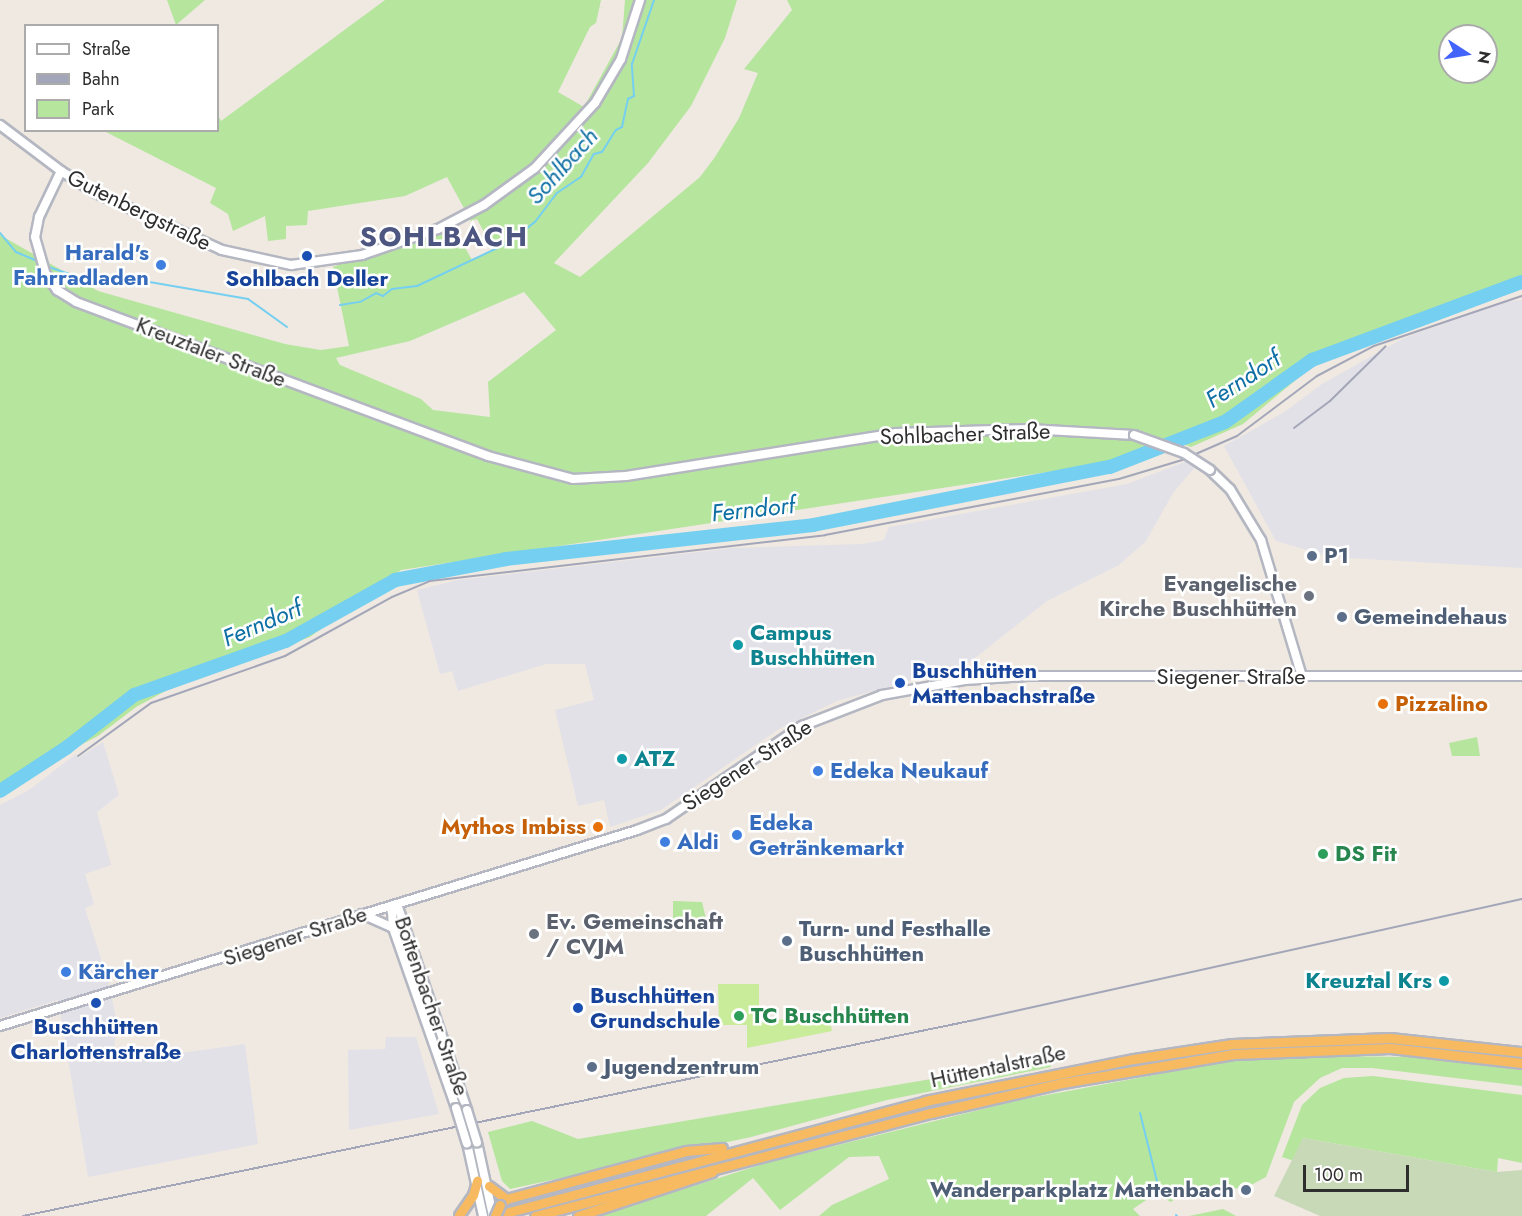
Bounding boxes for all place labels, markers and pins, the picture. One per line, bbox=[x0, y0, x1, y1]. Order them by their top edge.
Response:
place label: Harald's Fahrradladen bbox=[13, 239, 149, 290]
marker: Sohlbach Deller bbox=[300, 249, 314, 263]
marker: Harald's Fahrradladen bbox=[154, 258, 168, 272]
place label: Sohlbach Deller bbox=[226, 266, 388, 292]
place label: P1 bbox=[1324, 543, 1349, 569]
marker: P1 bbox=[1305, 549, 1319, 563]
place label: Evangelische Kirche Buschhütten bbox=[1099, 570, 1297, 622]
marker: Evangelische Kirche Buschhütten bbox=[1302, 589, 1316, 603]
place label: Gemeindehaus bbox=[1354, 604, 1507, 630]
marker: Gemeindehaus bbox=[1335, 610, 1349, 624]
place label: Campus Buschhütten bbox=[750, 619, 875, 670]
marker: Campus Buschhütten bbox=[731, 638, 745, 652]
place label: Buschhütten Mattenbachstraße bbox=[912, 657, 1095, 708]
marker: Buschhütten Mattenbachstraße bbox=[893, 676, 907, 690]
place label: Pizzalino bbox=[1395, 691, 1488, 717]
marker: Pizzalino bbox=[1376, 697, 1390, 711]
place label: ATZ bbox=[634, 746, 675, 772]
marker: ATZ bbox=[615, 752, 629, 766]
place label: Edeka Neukauf bbox=[830, 758, 988, 784]
marker: Edeka Neukauf bbox=[811, 764, 825, 778]
place label: Edeka Getränkemarkt bbox=[749, 809, 904, 860]
place label: Mythos Imbiss bbox=[441, 814, 586, 840]
marker: Mythos Imbiss bbox=[591, 820, 605, 834]
marker: Edeka Getränkemarkt bbox=[730, 828, 744, 842]
place label: Aldi bbox=[677, 829, 719, 855]
marker: Aldi bbox=[658, 835, 672, 849]
place label: DS Fit bbox=[1335, 841, 1397, 867]
marker: DS Fit bbox=[1316, 847, 1330, 861]
place label: Ev. Gemeinschaft / CVJM bbox=[546, 908, 723, 960]
place label: Turn- und Festhalle Buschhütten bbox=[799, 915, 991, 966]
marker: Ev. Gemeinschaft / CVJM bbox=[527, 927, 541, 941]
marker: Turn- und Festhalle Buschhütten bbox=[780, 934, 794, 948]
place label: Kärcher bbox=[78, 959, 159, 985]
marker: Kärcher bbox=[59, 965, 73, 979]
place label: Kreuztal Krs bbox=[1305, 968, 1432, 994]
marker: Kreuztal Krs bbox=[1437, 974, 1451, 988]
place label: Buschhütten Grundschule bbox=[590, 982, 720, 1034]
marker: Buschhütten Charlottenstraße bbox=[89, 996, 103, 1010]
marker: Buschhütten Grundschule bbox=[571, 1001, 585, 1015]
place label: TC Buschhütten bbox=[751, 1003, 909, 1029]
marker: TC Buschhütten bbox=[732, 1009, 746, 1023]
place label: Buschhütten Charlottenstraße bbox=[11, 1013, 181, 1064]
place label: Jugendzentrum bbox=[604, 1054, 759, 1080]
marker: Jugendzentrum bbox=[585, 1060, 599, 1074]
place label: Wanderparkplatz Mattenbach bbox=[930, 1177, 1234, 1203]
marker: Wanderparkplatz Mattenbach bbox=[1239, 1183, 1253, 1197]

